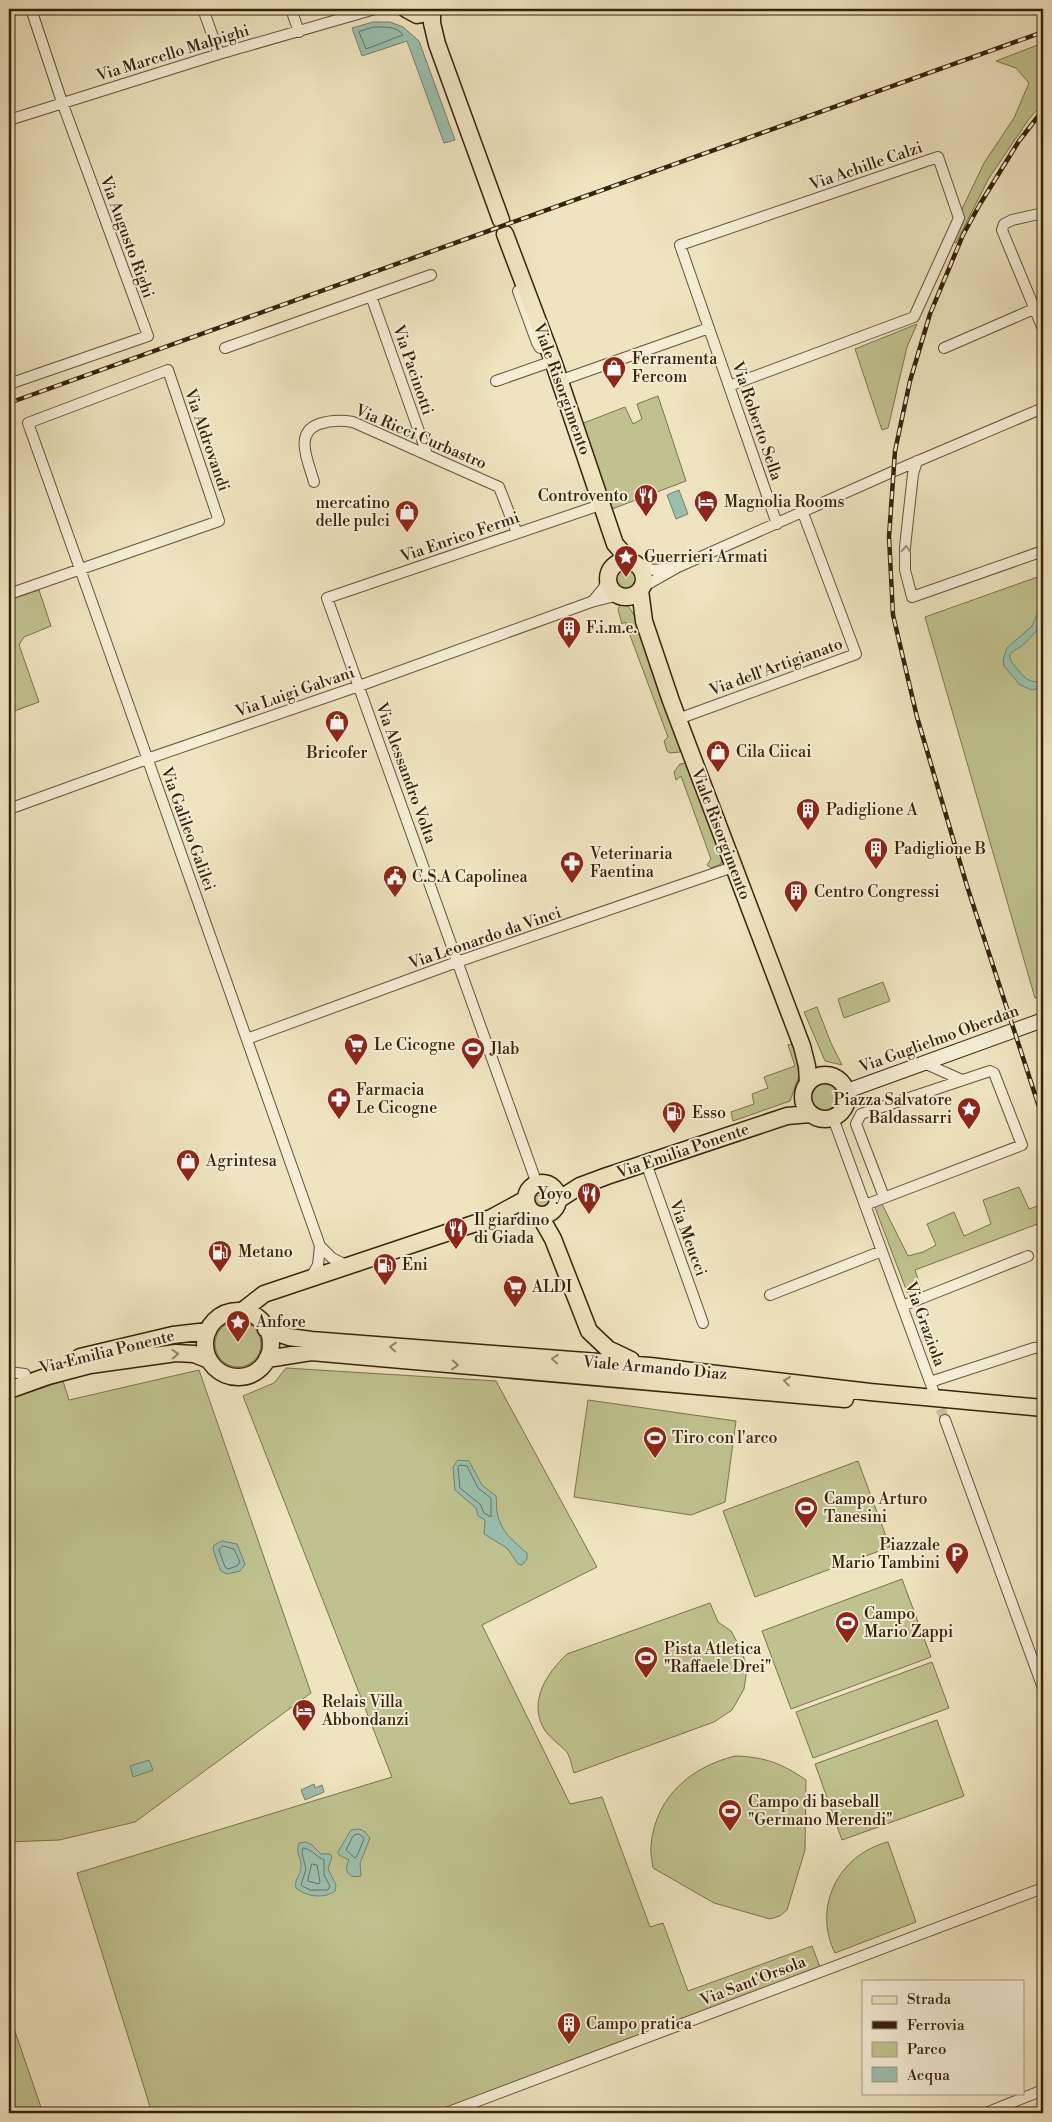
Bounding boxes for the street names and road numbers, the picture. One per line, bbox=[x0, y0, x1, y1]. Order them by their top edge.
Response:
street label: Via Marcello Malpighi bbox=[93, 20, 252, 86]
street label: Via Achille Calzi bbox=[806, 137, 925, 195]
street label: Via Augusto Righi bbox=[95, 172, 158, 301]
street label: Viale Risorgimento bbox=[529, 319, 595, 458]
street label: Via Pacinotti bbox=[388, 321, 438, 418]
street label: Via Roberto Sella bbox=[727, 358, 787, 484]
street label: Via Aldrovandi bbox=[180, 385, 234, 494]
street label: Via Ricci Curbastro bbox=[351, 400, 490, 474]
street label: Via Enrico Fermi bbox=[397, 507, 522, 567]
street label: Via dell'Artigianato bbox=[706, 634, 845, 701]
street label: Via Luigi Galvani bbox=[232, 662, 357, 722]
street label: Via Alessandro Volta bbox=[371, 699, 441, 847]
street label: Via Galileo Galilei bbox=[156, 763, 220, 894]
street label: Viale Risorgimento bbox=[686, 765, 755, 902]
street label: Via Leonardo da Vinci bbox=[405, 903, 564, 974]
street label: Via Guglielmo Oberdan bbox=[855, 1001, 1022, 1078]
street label: Via Emilia Ponente bbox=[613, 1119, 752, 1183]
street label: Via Meucci bbox=[665, 1196, 711, 1279]
street label: Via Graziola bbox=[900, 1278, 950, 1370]
street label: Via Emilia Ponente bbox=[36, 1326, 177, 1379]
street label: Viale Armando Diaz bbox=[581, 1352, 728, 1384]
street label: Via Sant'Orsola bbox=[696, 1951, 809, 2011]

